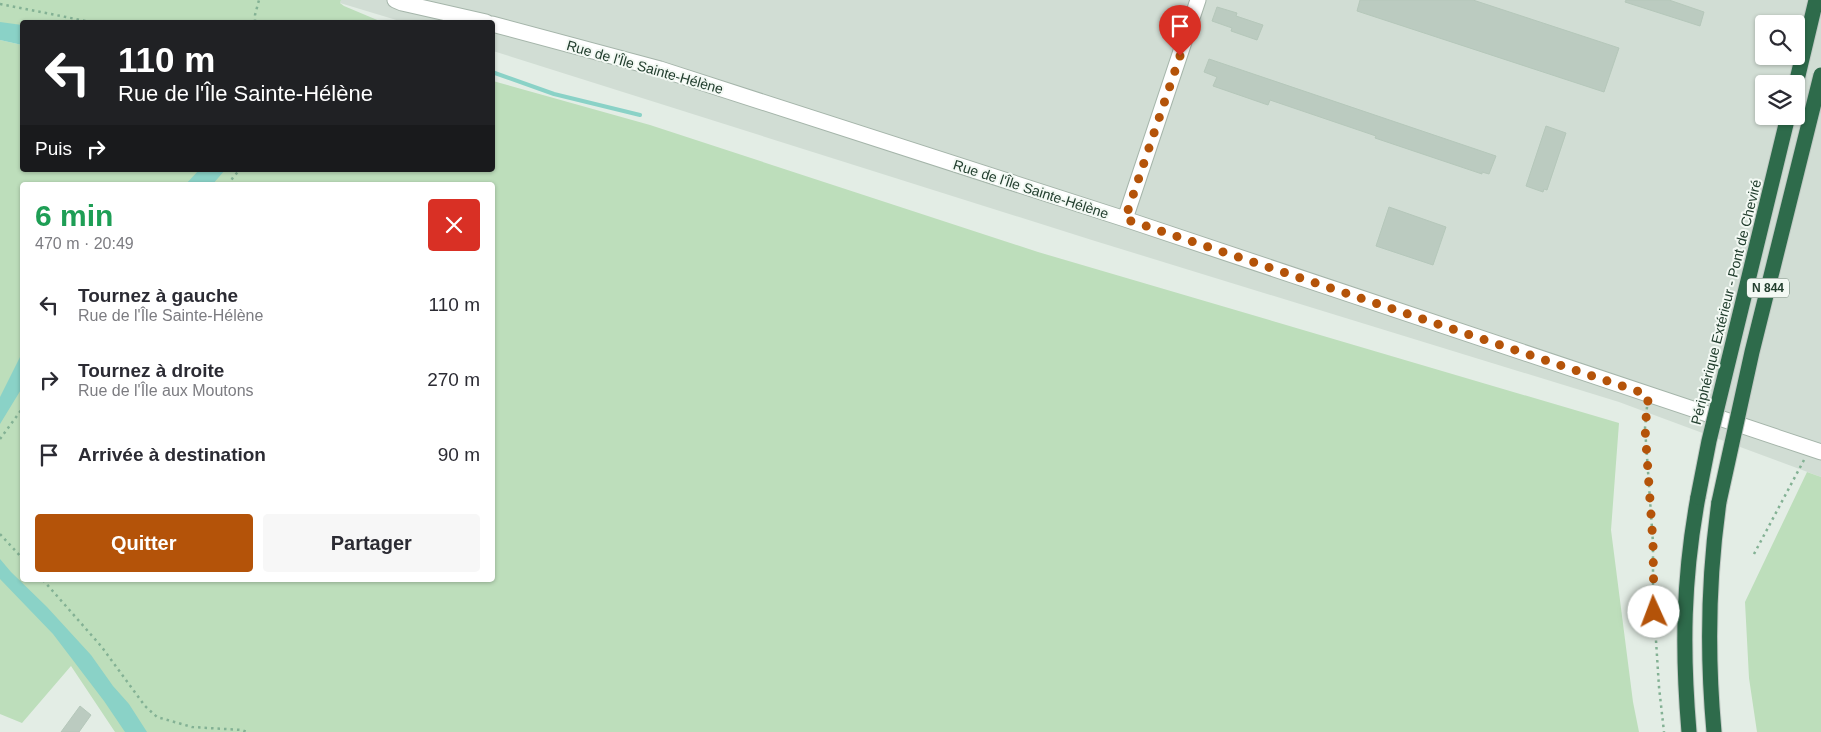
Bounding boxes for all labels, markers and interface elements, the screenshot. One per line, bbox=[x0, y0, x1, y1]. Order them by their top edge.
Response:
pin bbox=[1159, 5, 1201, 56]
icon: arrive bbox=[1166, 12, 1194, 40]
map controls bbox=[1755, 15, 1805, 125]
button: search bbox=[1755, 15, 1805, 65]
street label: Rue de l'Île Sainte-Hélène bbox=[565, 37, 725, 97]
icon: left bbox=[35, 40, 100, 105]
text: 110 m bbox=[118, 40, 215, 79]
button: layers bbox=[1755, 75, 1805, 125]
text: Rue de l'Île Sainte-Hélène bbox=[118, 81, 373, 106]
icon: right bbox=[82, 135, 110, 163]
text: Puis bbox=[35, 138, 72, 159]
street label: Rue de l'Île Sainte-Hélène bbox=[951, 156, 1111, 222]
street label: Périphérique Extérieur - Pont de Cheviré bbox=[1688, 178, 1764, 426]
text: 6 min bbox=[35, 199, 113, 232]
button: close bbox=[428, 199, 480, 251]
text: 470 m · 20:49 bbox=[35, 235, 134, 252]
road number: N 844 bbox=[1747, 278, 1789, 298]
text: Tournez à gauche bbox=[78, 285, 238, 306]
icon: left bbox=[35, 291, 63, 319]
text: 110 m bbox=[429, 294, 480, 315]
text: Rue de l'Île Sainte-Hélène bbox=[78, 307, 263, 324]
text: Tournez à droite bbox=[78, 360, 224, 381]
icon: right bbox=[35, 366, 63, 394]
text: 270 m bbox=[427, 369, 480, 390]
text: Rue de l'Île aux Moutons bbox=[78, 382, 254, 399]
icon: arrive bbox=[35, 441, 63, 469]
text: Arrivée à destination bbox=[78, 444, 266, 465]
text: 90 m bbox=[438, 444, 480, 465]
button: Quitter bbox=[35, 514, 253, 572]
button: Partager bbox=[263, 514, 480, 572]
position arrow bbox=[1627, 585, 1679, 637]

